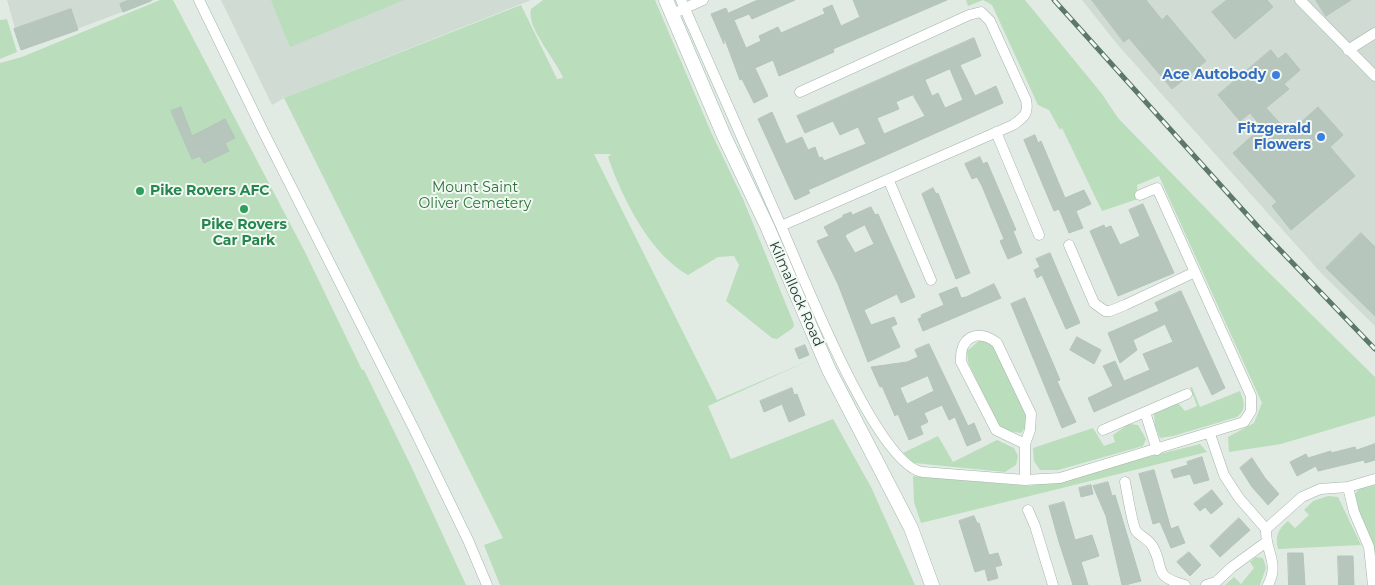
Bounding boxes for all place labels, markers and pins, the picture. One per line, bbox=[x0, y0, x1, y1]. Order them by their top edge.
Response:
place label: Ace Autobody bbox=[1162, 67, 1266, 83]
marker: Ace Autobody bbox=[1270, 69, 1282, 81]
place label: Fitzgerald Flowers bbox=[1238, 121, 1311, 154]
marker: Fitzgerald Flowers bbox=[1315, 131, 1327, 143]
place label: Pike Rovers AFC bbox=[150, 183, 269, 199]
marker: Pike Rovers AFC bbox=[134, 185, 146, 197]
marker: Pike Rovers Car Park bbox=[238, 203, 250, 215]
place label: Pike Rovers Car Park bbox=[201, 217, 287, 250]

